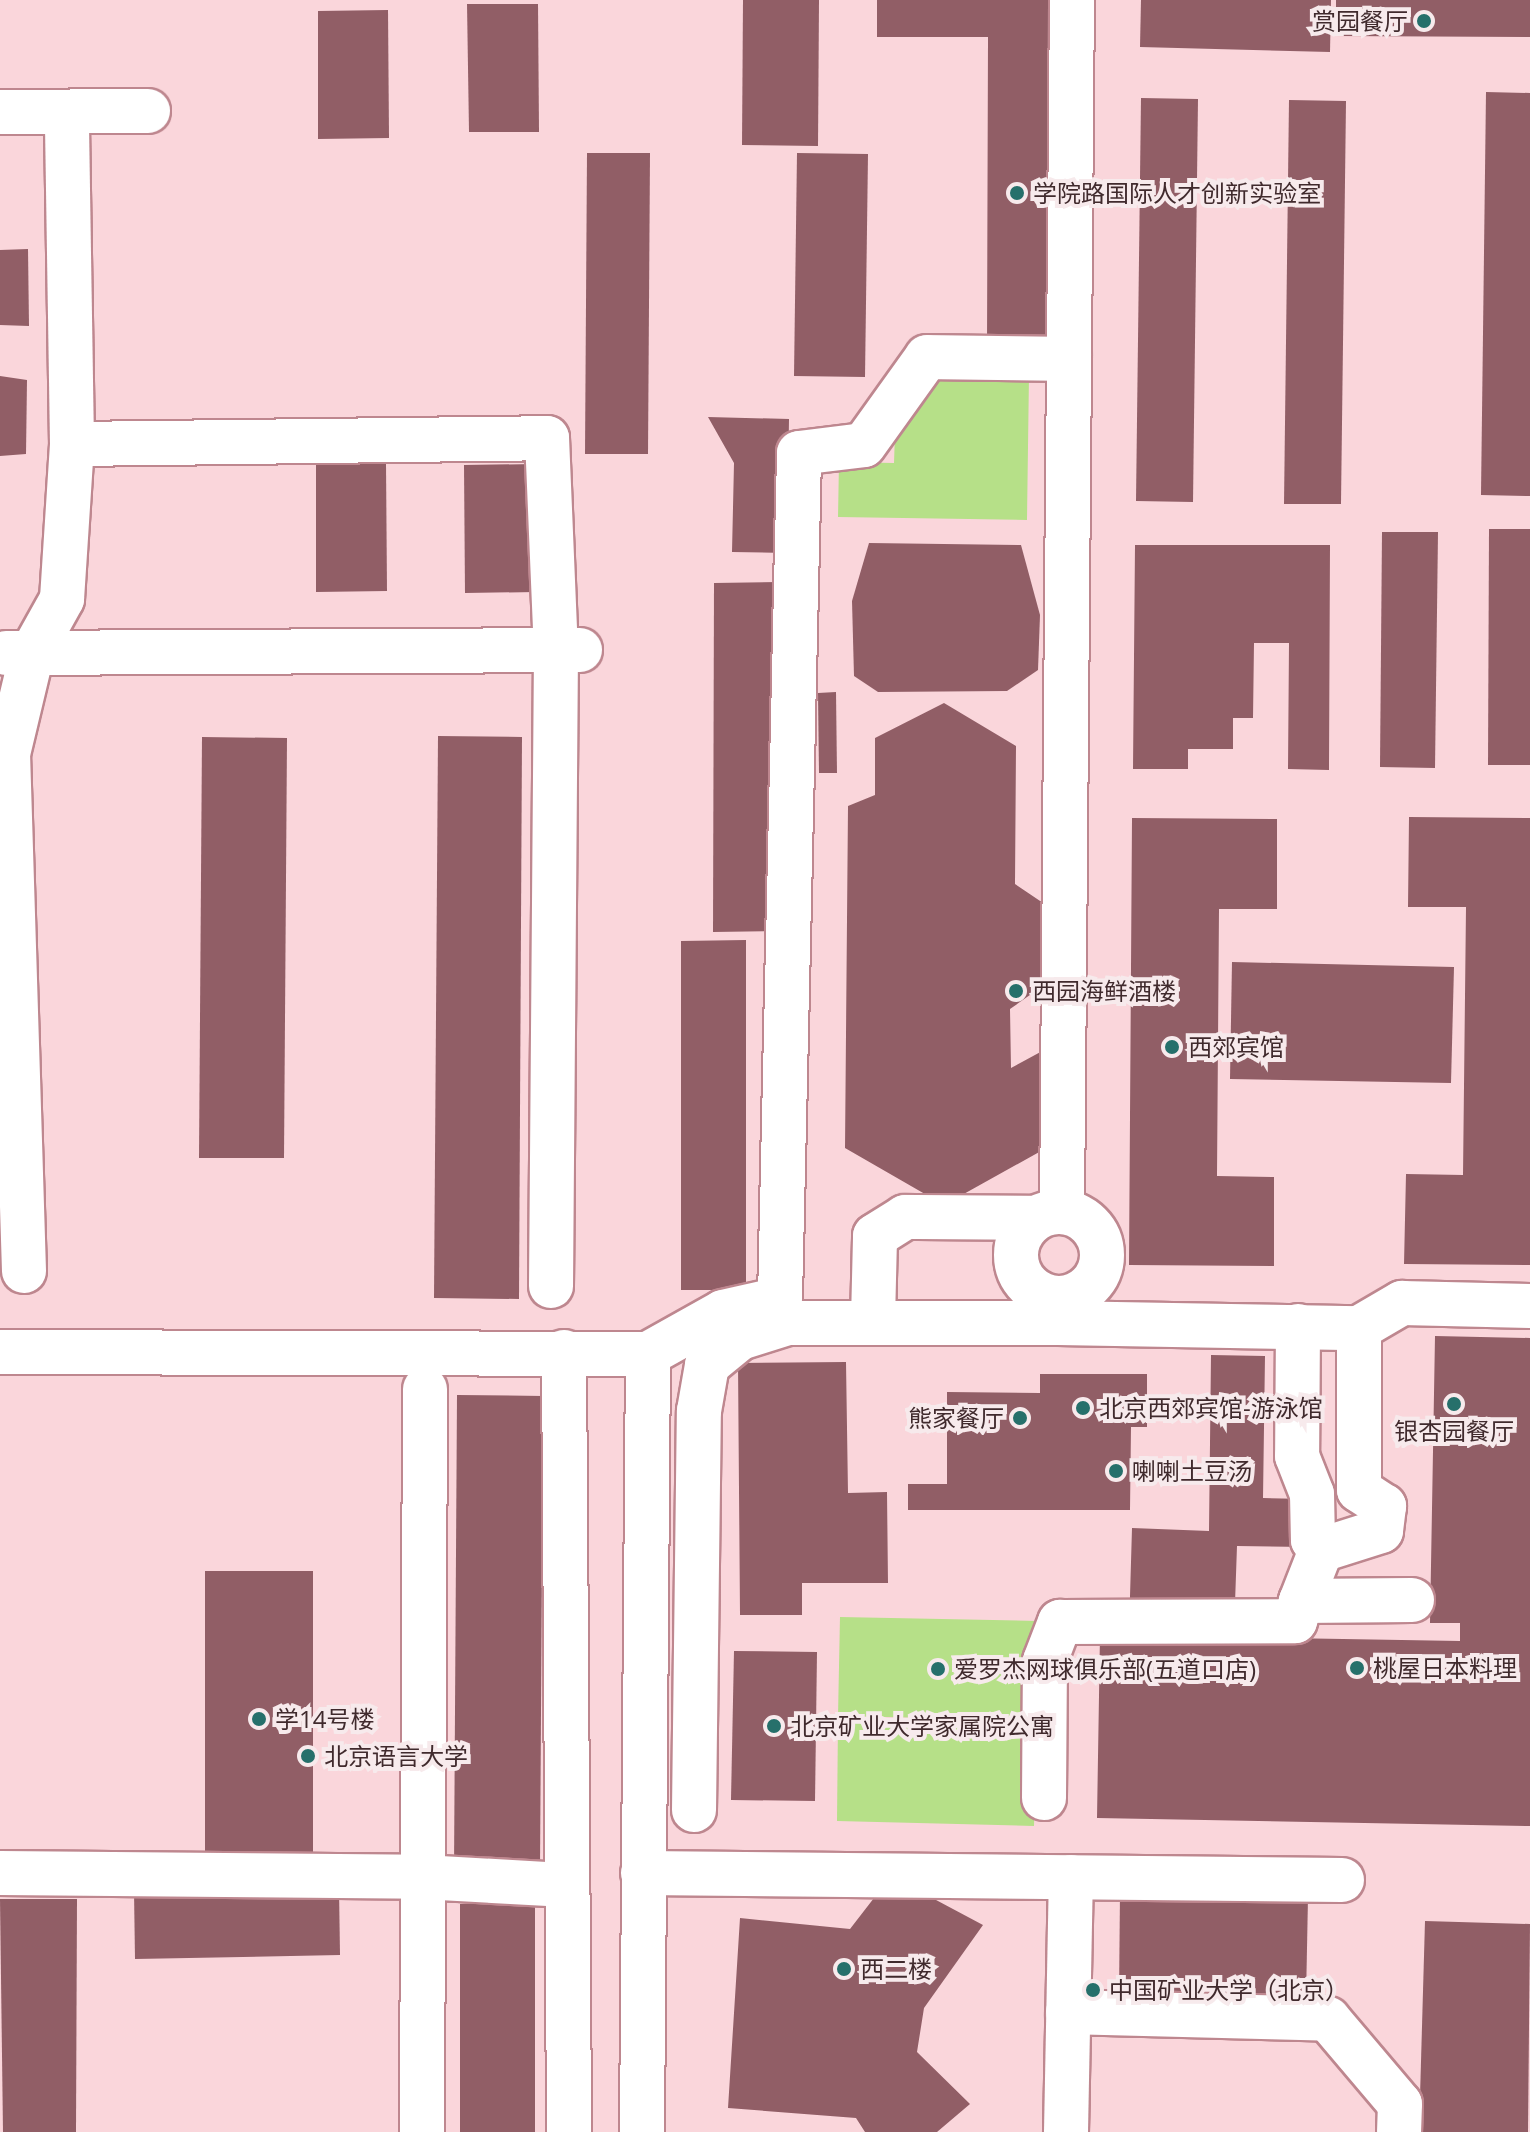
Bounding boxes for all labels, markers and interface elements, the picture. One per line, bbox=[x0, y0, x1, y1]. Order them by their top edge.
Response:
place label: 赏园餐厅 bbox=[1312, 7, 1408, 35]
marker: 赏园餐厅 bbox=[1415, 12, 1433, 30]
place label: 学院路国际人才创新实验室 bbox=[1033, 179, 1321, 207]
marker: 学院路国际人才创新实验室 bbox=[1008, 184, 1026, 202]
place label: 西园海鲜酒楼 bbox=[1032, 977, 1176, 1005]
marker: 西园海鲜酒楼 bbox=[1007, 982, 1025, 1000]
place label: 西郊宾馆 bbox=[1188, 1033, 1284, 1061]
marker: 西郊宾馆 bbox=[1163, 1038, 1181, 1056]
place label: 北京西郊宾馆-游泳馆 bbox=[1099, 1394, 1323, 1422]
marker: 银杏园餐厅 bbox=[1445, 1395, 1463, 1413]
marker: 北京西郊宾馆-游泳馆 bbox=[1074, 1399, 1092, 1417]
place label: 熊家餐厅 bbox=[908, 1404, 1004, 1432]
marker: 熊家餐厅 bbox=[1011, 1409, 1029, 1427]
place label: 银杏园餐厅 bbox=[1394, 1417, 1514, 1445]
place label: 喇喇土豆汤 bbox=[1132, 1457, 1252, 1485]
marker: 喇喇土豆汤 bbox=[1107, 1462, 1125, 1480]
place label: 桃屋日本料理 bbox=[1373, 1654, 1517, 1682]
place label: 爱罗杰网球俱乐部(五道口店) bbox=[954, 1655, 1256, 1683]
marker: 桃屋日本料理 bbox=[1348, 1659, 1366, 1677]
marker: 爱罗杰网球俱乐部(五道口店) bbox=[929, 1660, 947, 1678]
place label: 学14号楼 bbox=[275, 1705, 374, 1733]
marker: 学14号楼 bbox=[250, 1710, 268, 1728]
place label: 北京矿业大学家属院公寓 bbox=[790, 1712, 1054, 1740]
marker: 北京矿业大学家属院公寓 bbox=[765, 1717, 783, 1735]
place label: 北京语言大学 bbox=[324, 1742, 468, 1770]
marker: 北京语言大学 bbox=[299, 1747, 317, 1765]
place label: 西二楼 bbox=[860, 1955, 932, 1983]
marker: 西二楼 bbox=[835, 1960, 853, 1978]
place label: 中国矿业大学（北京） bbox=[1109, 1976, 1349, 2004]
marker: 中国矿业大学（北京） bbox=[1084, 1981, 1102, 1999]

